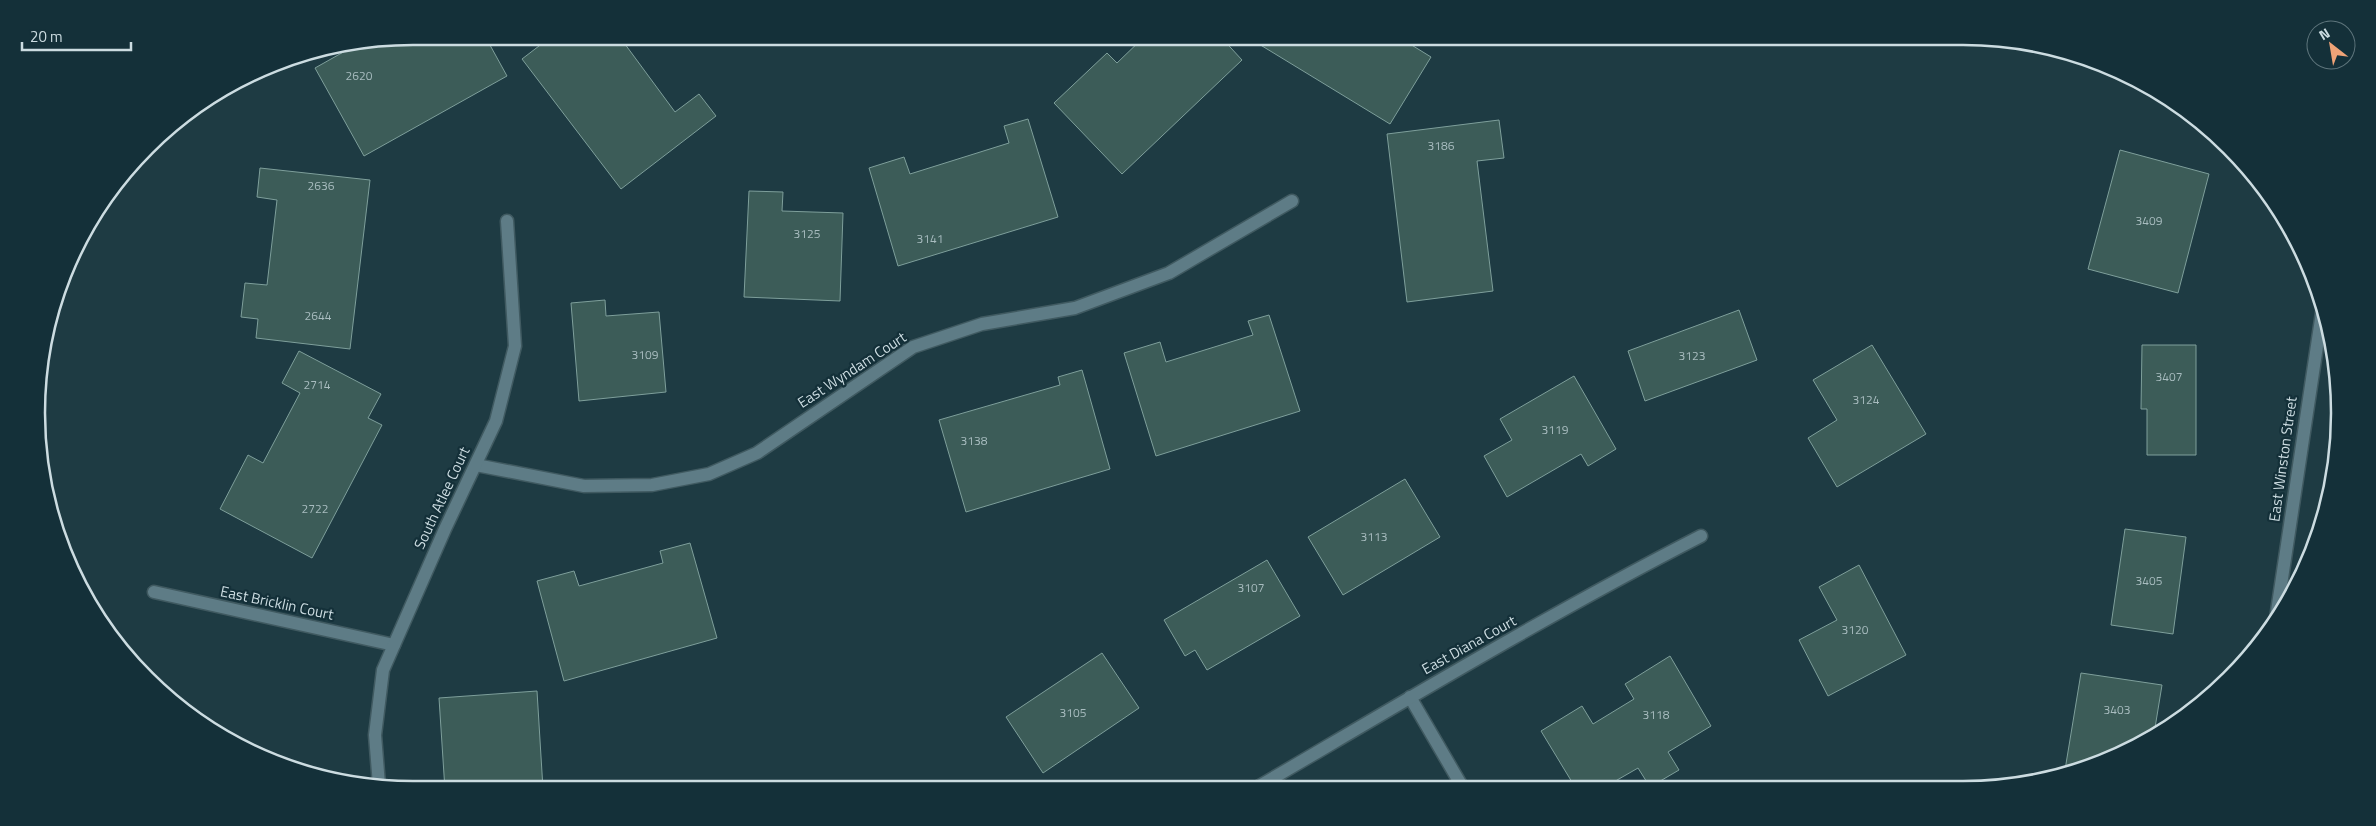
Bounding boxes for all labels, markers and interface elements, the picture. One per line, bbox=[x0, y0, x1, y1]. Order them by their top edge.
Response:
scale bar bbox=[22, 20, 131, 52]
north arrow bbox=[2306, 20, 2356, 70]
text: N bbox=[2314, 22, 2334, 45]
text: 20 m bbox=[30, 25, 63, 48]
house number: 2620 bbox=[346, 66, 373, 85]
house number: 3186 bbox=[1428, 136, 1455, 155]
house number: 2636 bbox=[308, 176, 335, 195]
house number: 3409 bbox=[2136, 211, 2163, 230]
house number: 3125 bbox=[794, 224, 821, 243]
house number: 3141 bbox=[917, 229, 943, 248]
house number: 2644 bbox=[305, 306, 332, 325]
street label: East Wyndam Court bbox=[793, 325, 911, 413]
house number: 3109 bbox=[632, 345, 659, 364]
house number: 3123 bbox=[1679, 346, 1705, 365]
house number: 3407 bbox=[2156, 367, 2182, 386]
house number: 2714 bbox=[304, 375, 331, 394]
house number: 3124 bbox=[1853, 390, 1880, 409]
street label: East Winston Street bbox=[2262, 394, 2303, 523]
house number: 3119 bbox=[1542, 420, 1569, 439]
house number: 3138 bbox=[961, 431, 988, 450]
street label: South Atlee Court bbox=[408, 442, 476, 553]
house number: 2722 bbox=[302, 499, 328, 518]
house number: 3113 bbox=[1361, 527, 1387, 546]
house number: 3405 bbox=[2136, 571, 2163, 590]
house number: 3107 bbox=[1238, 578, 1264, 597]
street label: East Bricklin Court bbox=[218, 579, 337, 626]
street label: East Diana Court bbox=[1417, 609, 1521, 680]
house number: 3120 bbox=[1842, 620, 1869, 639]
house number: 3403 bbox=[2104, 700, 2130, 719]
house number: 3105 bbox=[1060, 703, 1087, 722]
house number: 3118 bbox=[1643, 705, 1670, 724]

